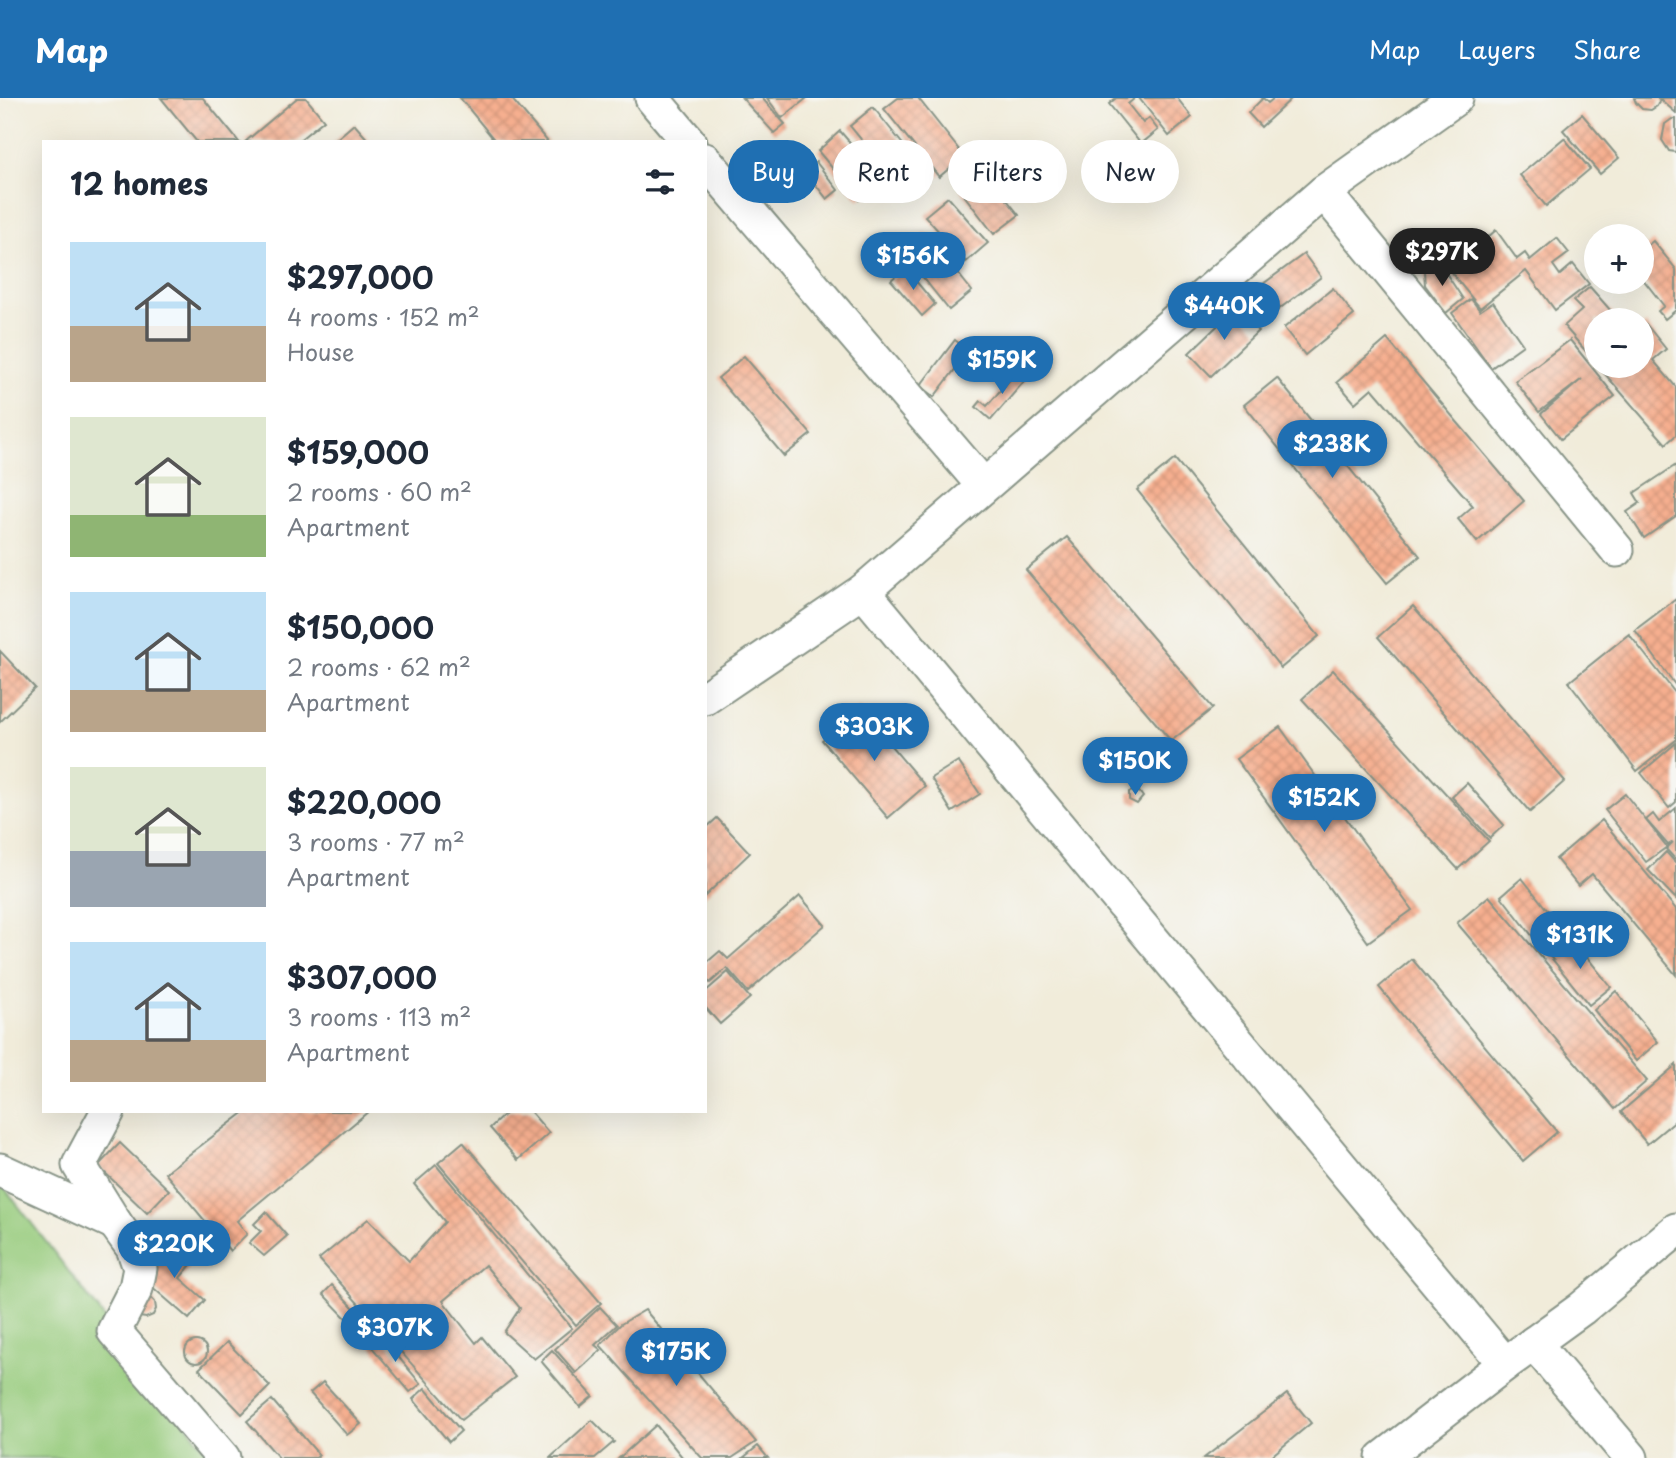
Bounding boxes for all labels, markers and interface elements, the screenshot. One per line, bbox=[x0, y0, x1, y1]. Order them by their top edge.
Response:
text: Map bbox=[35, 24, 108, 74]
text: Map bbox=[1369, 31, 1420, 67]
text: Layers bbox=[1458, 31, 1535, 67]
text: Share bbox=[1573, 31, 1641, 67]
chip: Buy bbox=[728, 140, 819, 203]
chip: Rent bbox=[833, 140, 934, 203]
chip: Filters bbox=[948, 140, 1067, 203]
chip: New bbox=[1081, 140, 1179, 203]
text: 12 homes bbox=[70, 160, 208, 205]
icon: filters bbox=[641, 163, 679, 201]
map controls bbox=[1584, 224, 1654, 378]
button: + bbox=[1584, 224, 1654, 294]
pin: $297K bbox=[1393, 228, 1491, 288]
pin: $156K bbox=[864, 232, 962, 292]
text: $297K bbox=[1405, 233, 1479, 268]
text: $156K bbox=[877, 237, 949, 272]
text: $297,000 bbox=[287, 254, 434, 299]
icon: home bbox=[126, 270, 210, 354]
pin: $440K bbox=[1175, 282, 1273, 342]
text: $440K bbox=[1184, 287, 1264, 322]
text: 4 rooms · 152 m² bbox=[287, 299, 480, 334]
button: − bbox=[1584, 308, 1654, 378]
text: House bbox=[287, 334, 354, 369]
pin: $159K bbox=[953, 336, 1051, 396]
text: $159K bbox=[967, 341, 1037, 376]
pin: $238K bbox=[1283, 420, 1381, 480]
text: $238K bbox=[1293, 425, 1371, 460]
text: $159,000 bbox=[287, 429, 429, 474]
icon: home bbox=[126, 445, 210, 529]
text: 2 rooms · 60 m² bbox=[287, 474, 472, 509]
text: Apartment bbox=[287, 509, 410, 544]
text: $150,000 bbox=[287, 604, 434, 649]
icon: home bbox=[126, 620, 210, 704]
text: 2 rooms · 62 m² bbox=[287, 649, 471, 684]
text: Apartment bbox=[287, 684, 410, 719]
pin: $303K bbox=[825, 704, 923, 763]
text: $303K bbox=[835, 708, 913, 743]
pin: $150K bbox=[1086, 738, 1184, 797]
text: $150K bbox=[1099, 742, 1171, 777]
pin: $152K bbox=[1275, 774, 1373, 834]
text: $220,000 bbox=[287, 779, 441, 824]
text: $152K bbox=[1288, 779, 1360, 814]
icon: home bbox=[126, 795, 210, 879]
text: 3 rooms · 77 m² bbox=[287, 824, 465, 859]
text: Apartment bbox=[287, 859, 410, 894]
pin: $131K bbox=[1531, 912, 1629, 971]
text: $131K bbox=[1546, 916, 1614, 951]
text: $307,000 bbox=[287, 954, 437, 999]
icon: home bbox=[126, 970, 210, 1054]
text: 3 rooms · 113 m² bbox=[287, 999, 471, 1034]
text: Apartment bbox=[287, 1034, 410, 1069]
pin: $220K bbox=[125, 1220, 223, 1280]
text: $220K bbox=[134, 1225, 214, 1260]
pin: $307K bbox=[346, 1304, 444, 1364]
text: $307K bbox=[357, 1309, 433, 1344]
pin: $175K bbox=[627, 1328, 725, 1388]
text: $175K bbox=[641, 1333, 711, 1368]

